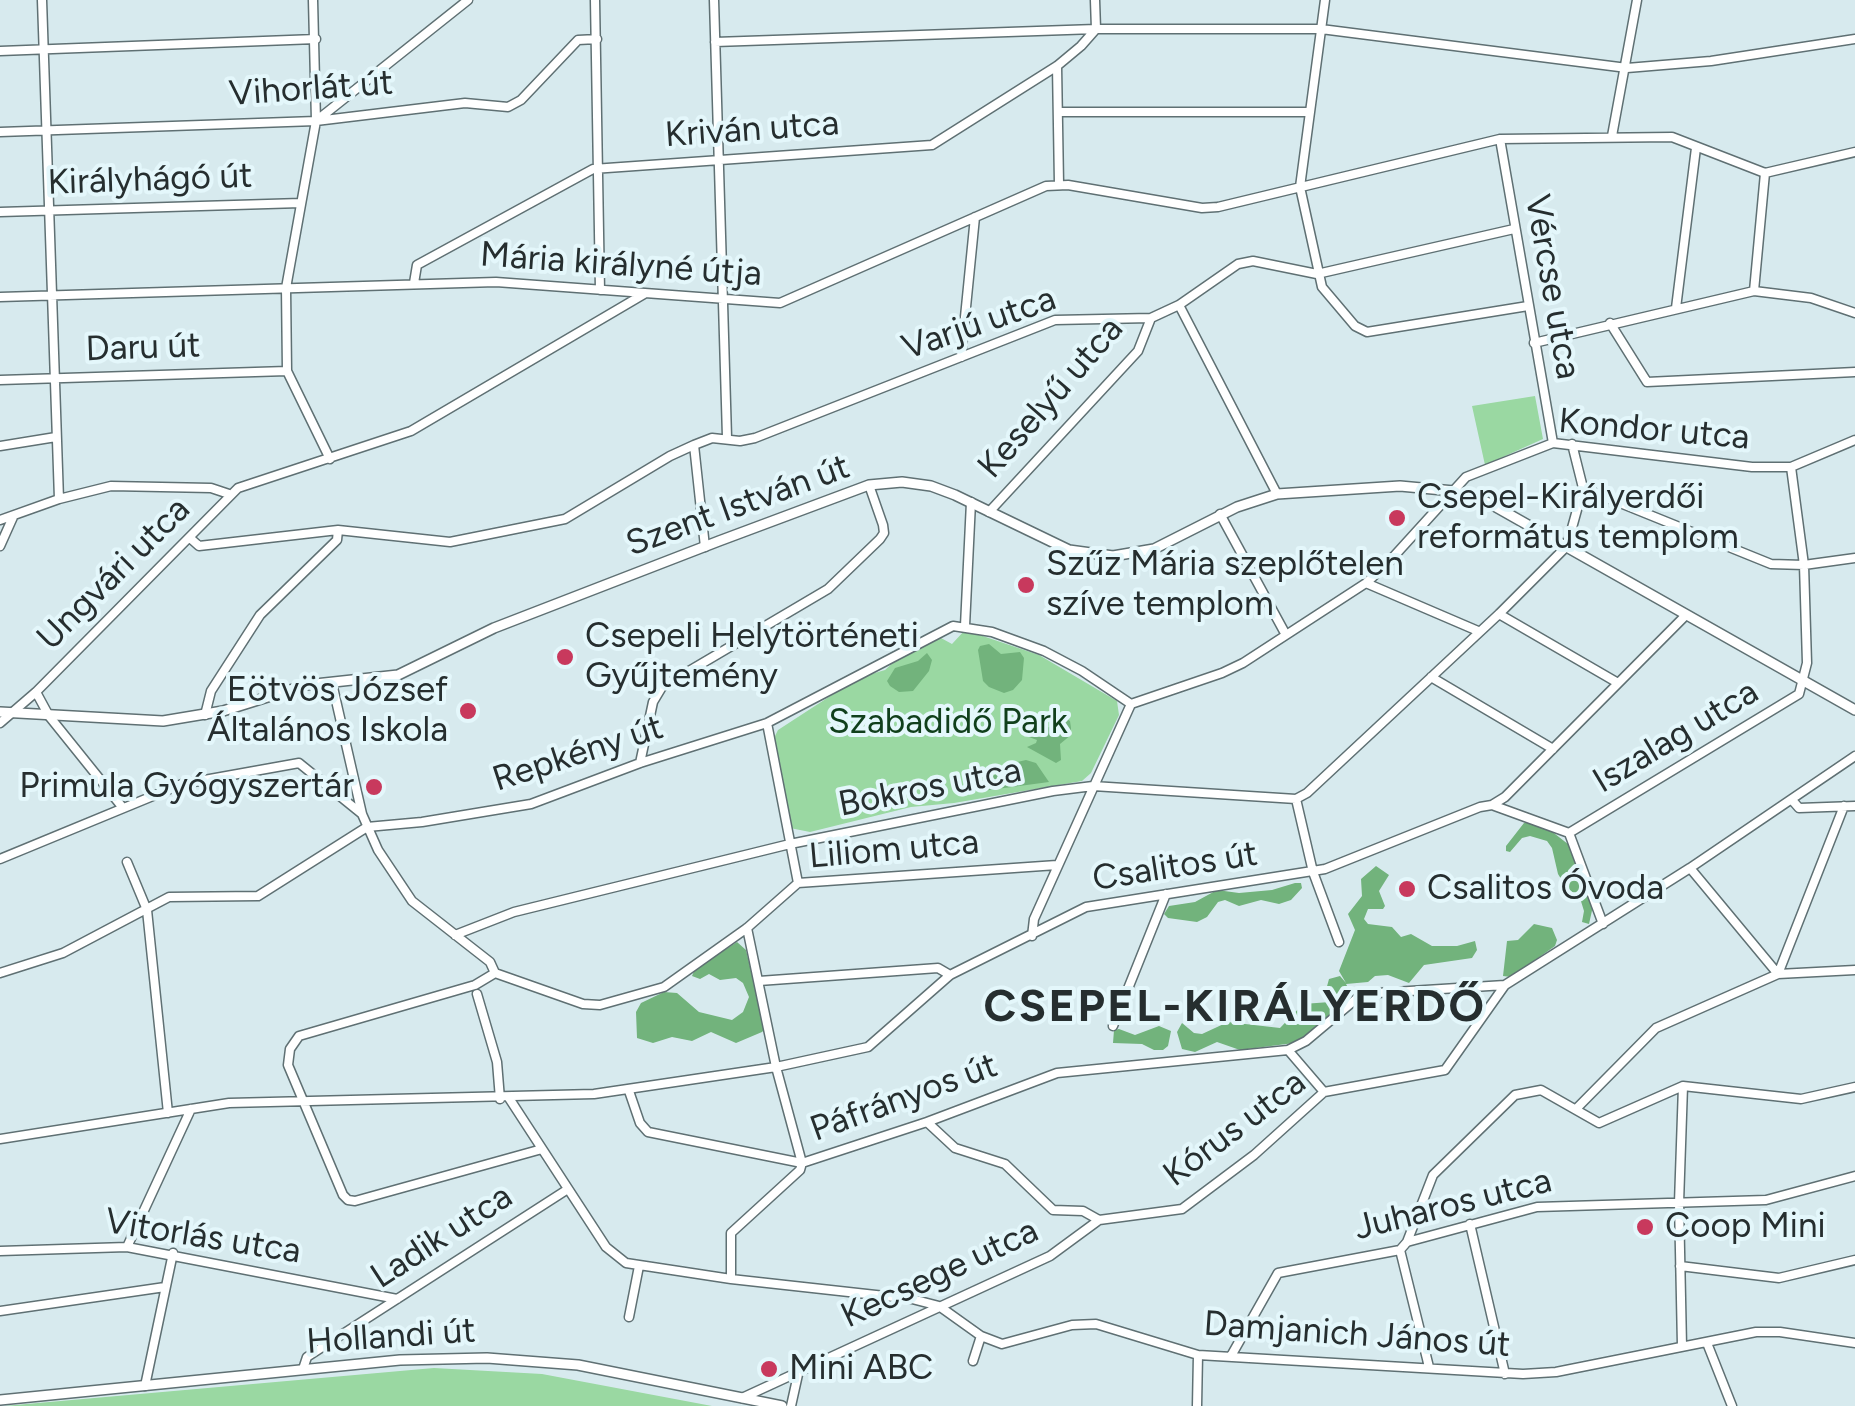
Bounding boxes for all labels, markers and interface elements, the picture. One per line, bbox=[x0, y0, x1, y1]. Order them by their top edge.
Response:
street label: Vihorlát út bbox=[228, 62, 394, 116]
street label: Kriván utca bbox=[664, 103, 840, 157]
street label: Királyhágó út bbox=[47, 155, 253, 205]
street label: Vércse utca bbox=[1515, 192, 1589, 382]
street label: Mária királyné útja bbox=[479, 234, 763, 296]
street label: Varjú utca bbox=[897, 278, 1061, 370]
street label: Keselyű utca bbox=[970, 309, 1132, 487]
street label: Daru út bbox=[85, 325, 201, 371]
street label: Kondor utca bbox=[1557, 401, 1751, 459]
street label: Szent István út bbox=[621, 446, 855, 566]
place label: Csepel-Királyerdői református templom bbox=[1417, 477, 1739, 559]
street label: Ungvári utca bbox=[29, 489, 199, 659]
marker: Csepel-Királyerdői református templom bbox=[1386, 507, 1408, 529]
place label: Szűz Mária szeplőtelen szíve templom bbox=[1046, 544, 1404, 626]
marker: Szűz Mária szeplőtelen szíve templom bbox=[1015, 574, 1037, 596]
place label: Csepeli Helytörténeti Gyűjtemény bbox=[585, 616, 919, 698]
marker: Csepeli Helytörténeti Gyűjtemény bbox=[554, 646, 576, 668]
place label: Eötvös József Általános Iskola bbox=[207, 670, 448, 752]
street label: Iszalag utca bbox=[1586, 671, 1766, 803]
marker: Eötvös József Általános Iskola bbox=[457, 700, 479, 722]
park label: Szabadidő Park bbox=[828, 702, 1068, 744]
street label: Repkény út bbox=[488, 707, 668, 801]
street label: Bokros utca bbox=[835, 750, 1025, 826]
place label: Primula Gyógyszertár bbox=[19, 766, 354, 808]
marker: Primula Gyógyszertár bbox=[363, 776, 385, 798]
street label: Liliom utca bbox=[807, 822, 981, 878]
street label: Csalitos út bbox=[1090, 833, 1260, 901]
place label: Csalitos Óvoda bbox=[1427, 868, 1664, 910]
marker: Csalitos Óvoda bbox=[1396, 878, 1418, 900]
district label: CSEPEL-KIRÁLYERDŐ bbox=[984, 981, 1486, 1035]
street label: Páfrányos út bbox=[805, 1045, 1003, 1151]
street label: Kórus utca bbox=[1156, 1062, 1314, 1196]
street label: Juharos utca bbox=[1350, 1160, 1556, 1250]
street label: Ladik utca bbox=[364, 1176, 520, 1298]
street label: Vitorlás utca bbox=[102, 1201, 304, 1273]
place label: Coop Mini bbox=[1665, 1206, 1826, 1248]
street label: Kecsege utca bbox=[835, 1210, 1045, 1338]
marker: Coop Mini bbox=[1634, 1216, 1656, 1238]
street label: Damjanich János út bbox=[1202, 1303, 1512, 1367]
street label: Hollandi út bbox=[305, 1310, 477, 1364]
place label: Mini ABC bbox=[789, 1348, 933, 1390]
marker: Mini ABC bbox=[758, 1358, 780, 1380]

